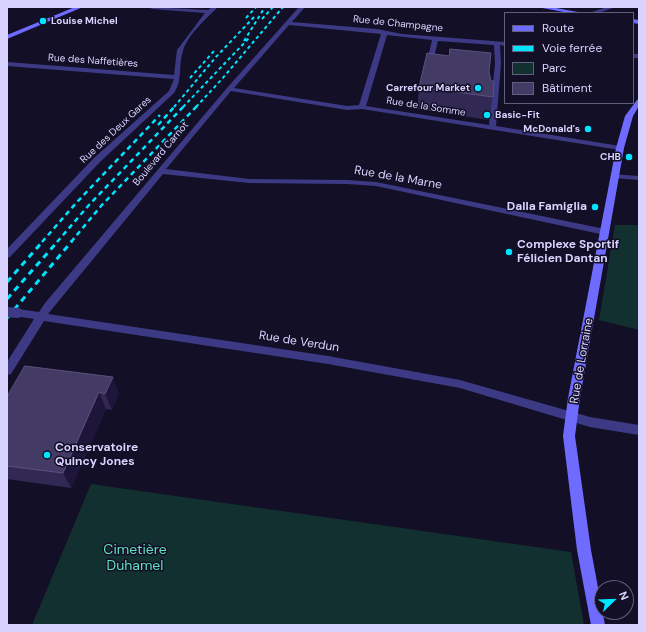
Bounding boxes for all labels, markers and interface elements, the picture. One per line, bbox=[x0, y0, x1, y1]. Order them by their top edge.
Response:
legend bbox=[504, 12, 634, 104]
street label: Rue de Champagne bbox=[352, 13, 444, 35]
place label: Louise Michel bbox=[51, 15, 118, 27]
marker: Louise Michel bbox=[38, 16, 48, 26]
text: Route bbox=[542, 20, 574, 36]
text: Voie ferrée bbox=[542, 40, 602, 56]
street label: Rue des Naffetières bbox=[48, 52, 138, 70]
text: Parc bbox=[542, 60, 566, 76]
text: Bâtiment bbox=[542, 80, 592, 96]
place label: Carrefour Market bbox=[386, 82, 470, 94]
marker: Carrefour Market bbox=[473, 83, 483, 93]
street label: Rue des Deux Gares bbox=[78, 94, 154, 166]
street label: Rue de la Somme bbox=[385, 95, 467, 119]
place label: Basic-Fit bbox=[495, 109, 540, 121]
marker: Basic-Fit bbox=[482, 110, 492, 120]
street label: Boulevard Carnot bbox=[131, 120, 191, 188]
place label: McDonald's bbox=[523, 123, 580, 135]
marker: McDonald's bbox=[583, 124, 593, 134]
place label: CHB bbox=[600, 151, 621, 163]
marker: CHB bbox=[624, 152, 634, 162]
street label: Rue de la Marne bbox=[353, 163, 443, 193]
place label: Dalla Famiglia bbox=[507, 200, 587, 214]
marker: Dalla Famiglia bbox=[590, 202, 600, 212]
place label: Complexe Sportif Félicien Dantan bbox=[517, 238, 619, 266]
marker: Complexe Sportif Félicien Dantan bbox=[504, 247, 514, 257]
street label: Rue de Lorraine bbox=[567, 317, 597, 405]
street label: Rue de Verdun bbox=[258, 329, 340, 355]
place label: Conservatoire Quincy Jones bbox=[55, 441, 138, 469]
marker: Conservatoire Quincy Jones bbox=[42, 450, 52, 460]
park label: Cimetière Duhamel bbox=[103, 542, 167, 574]
north arrow bbox=[594, 580, 634, 620]
text: N bbox=[616, 589, 632, 602]

